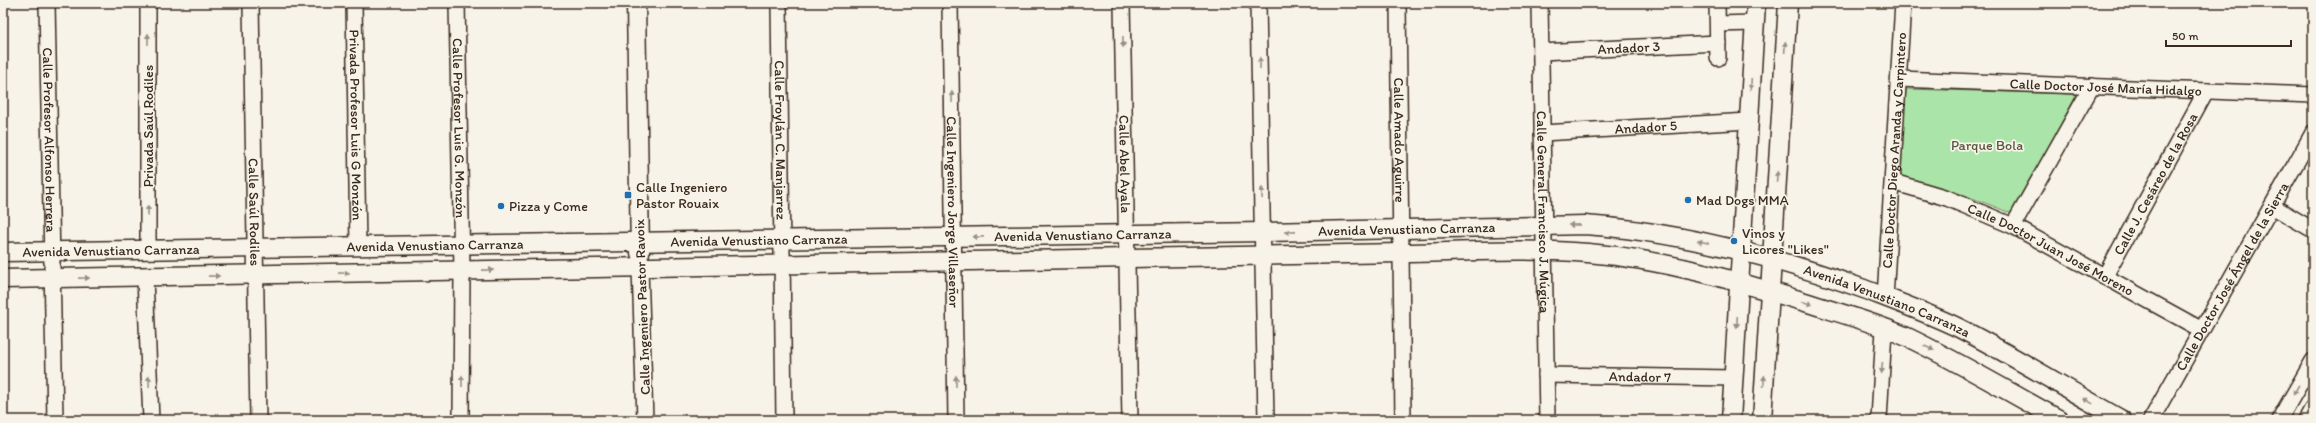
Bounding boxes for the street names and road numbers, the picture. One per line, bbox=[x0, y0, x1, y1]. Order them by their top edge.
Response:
street label: Privada Profesor Luis G Monzón bbox=[345, 29, 366, 221]
street label: Calle Doctor Diego Aranda y Carpintero bbox=[1879, 32, 1910, 269]
street label: Calle Profesor Luis G. Monzón bbox=[449, 38, 469, 218]
street label: Andador 3 bbox=[1597, 38, 1661, 58]
street label: Calle Profesor Alfonso Herrera bbox=[39, 47, 59, 233]
street label: Calle Froylán C. Manjarrez bbox=[771, 60, 790, 221]
street label: Privada Saúl Rodiles bbox=[140, 65, 157, 187]
street label: Calle Doctor José María Hidalgo bbox=[2009, 75, 2202, 100]
street label: Calle Amado Aguirre bbox=[1390, 77, 1408, 203]
street label: Calle J. Cesáreo de la Rosa bbox=[2110, 109, 2202, 258]
street label: Calle General Francisco J. Múgica bbox=[1533, 111, 1553, 313]
street label: Calle Abel Ayala bbox=[1115, 115, 1134, 213]
street label: Calle Ingeniero Jorge Villaseñor bbox=[943, 116, 962, 308]
street label: Andador 5 bbox=[1614, 117, 1678, 138]
street label: Calle Saúl Rodiles bbox=[245, 158, 263, 266]
street label: Calle Doctor José Ángel de la Sierra bbox=[2173, 179, 2293, 374]
street label: Calle Doctor Juan José Moreno bbox=[1965, 200, 2137, 300]
street label: Calle Ingeniero Pastor Ravoix bbox=[631, 218, 654, 395]
street label: Avenida Venustiano Carranza bbox=[1318, 219, 1496, 240]
street label: Avenida Venustiano Carranza bbox=[994, 225, 1172, 245]
street label: Avenida Venustiano Carranza bbox=[670, 231, 848, 250]
street label: Avenida Venustiano Carranza bbox=[346, 236, 524, 256]
street label: Avenida Venustiano Carranza bbox=[22, 241, 200, 261]
street label: Avenida Venustiano Carranza bbox=[1802, 261, 1973, 341]
street label: Andador 7 bbox=[1609, 368, 1671, 386]

